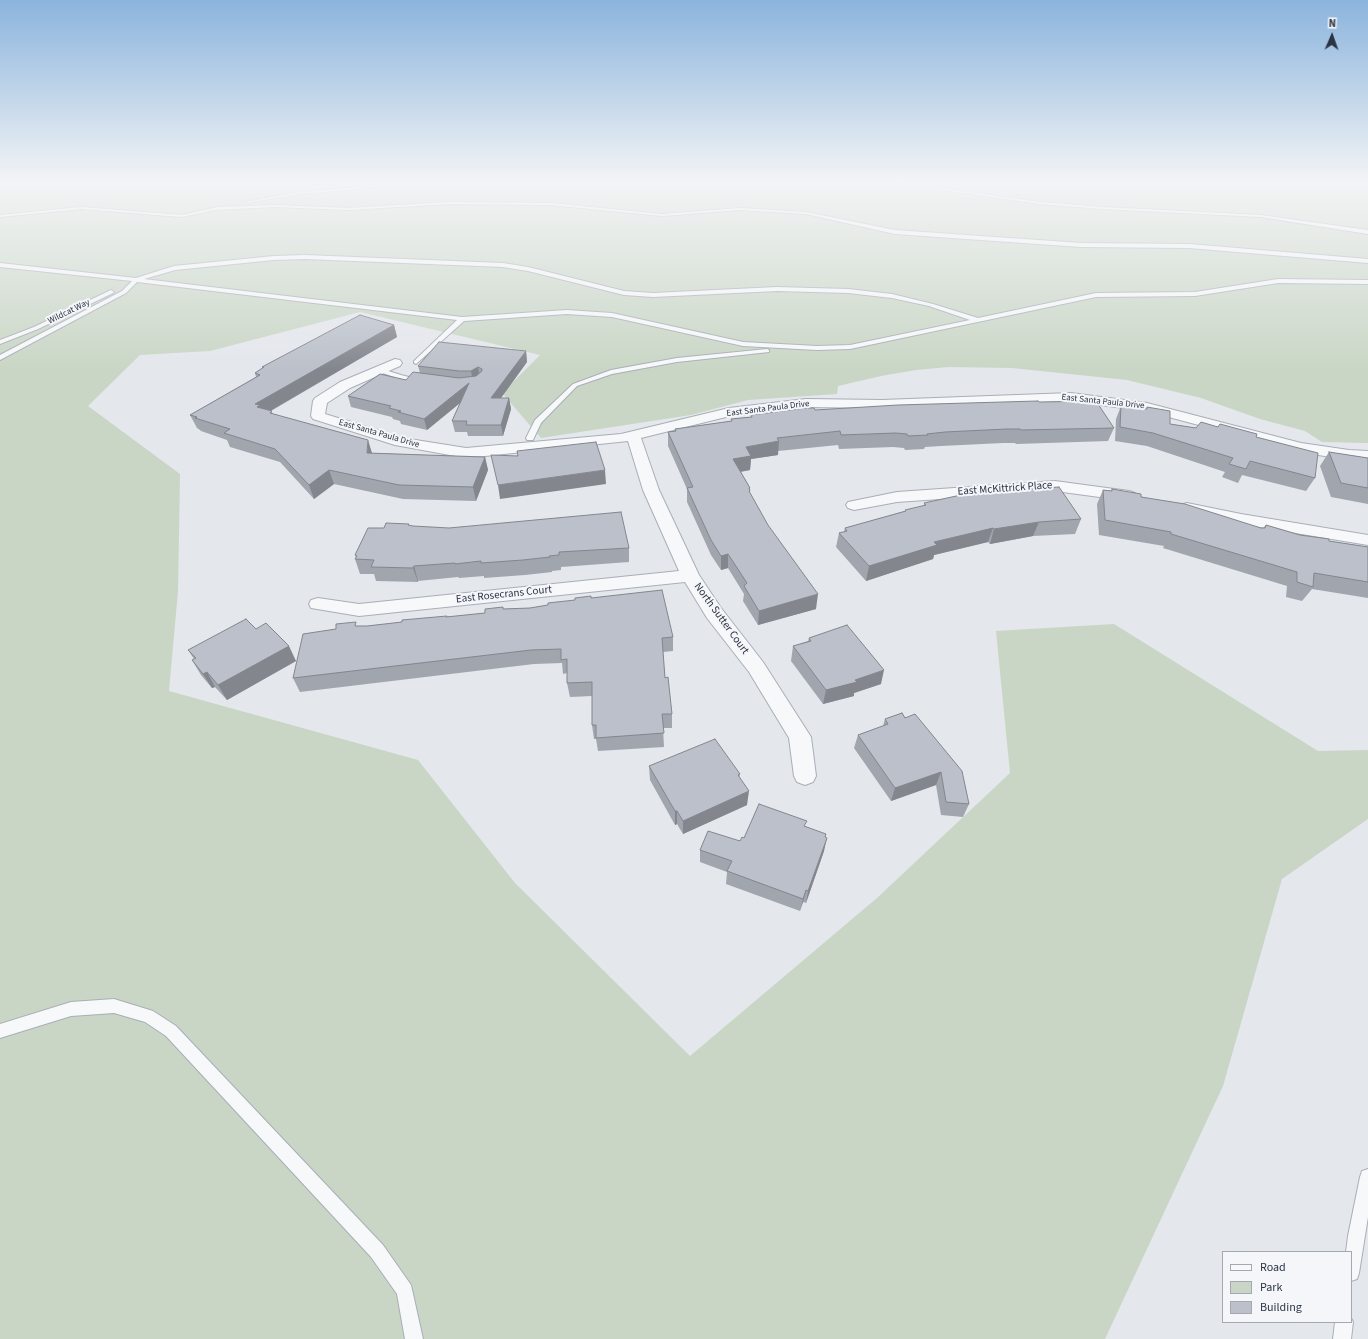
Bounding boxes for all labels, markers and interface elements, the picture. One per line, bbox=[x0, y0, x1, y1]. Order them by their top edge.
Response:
north arrow bbox=[1312, 16, 1352, 56]
text: N bbox=[1329, 16, 1336, 31]
street label: Wildcat Way bbox=[46, 297, 92, 327]
street label: East Santa Paula Drive bbox=[1061, 392, 1145, 412]
street label: East Santa Paula Drive bbox=[726, 399, 810, 419]
street label: East Santa Paula Drive bbox=[337, 417, 421, 451]
street label: East McKittrick Place bbox=[957, 479, 1053, 499]
street label: North Sutter Court bbox=[691, 581, 751, 657]
street label: East Rosecrans Court bbox=[455, 583, 553, 607]
legend bbox=[1222, 1251, 1352, 1323]
text: Road bbox=[1260, 1259, 1286, 1276]
text: Park bbox=[1260, 1279, 1282, 1296]
text: Building bbox=[1260, 1299, 1302, 1316]

